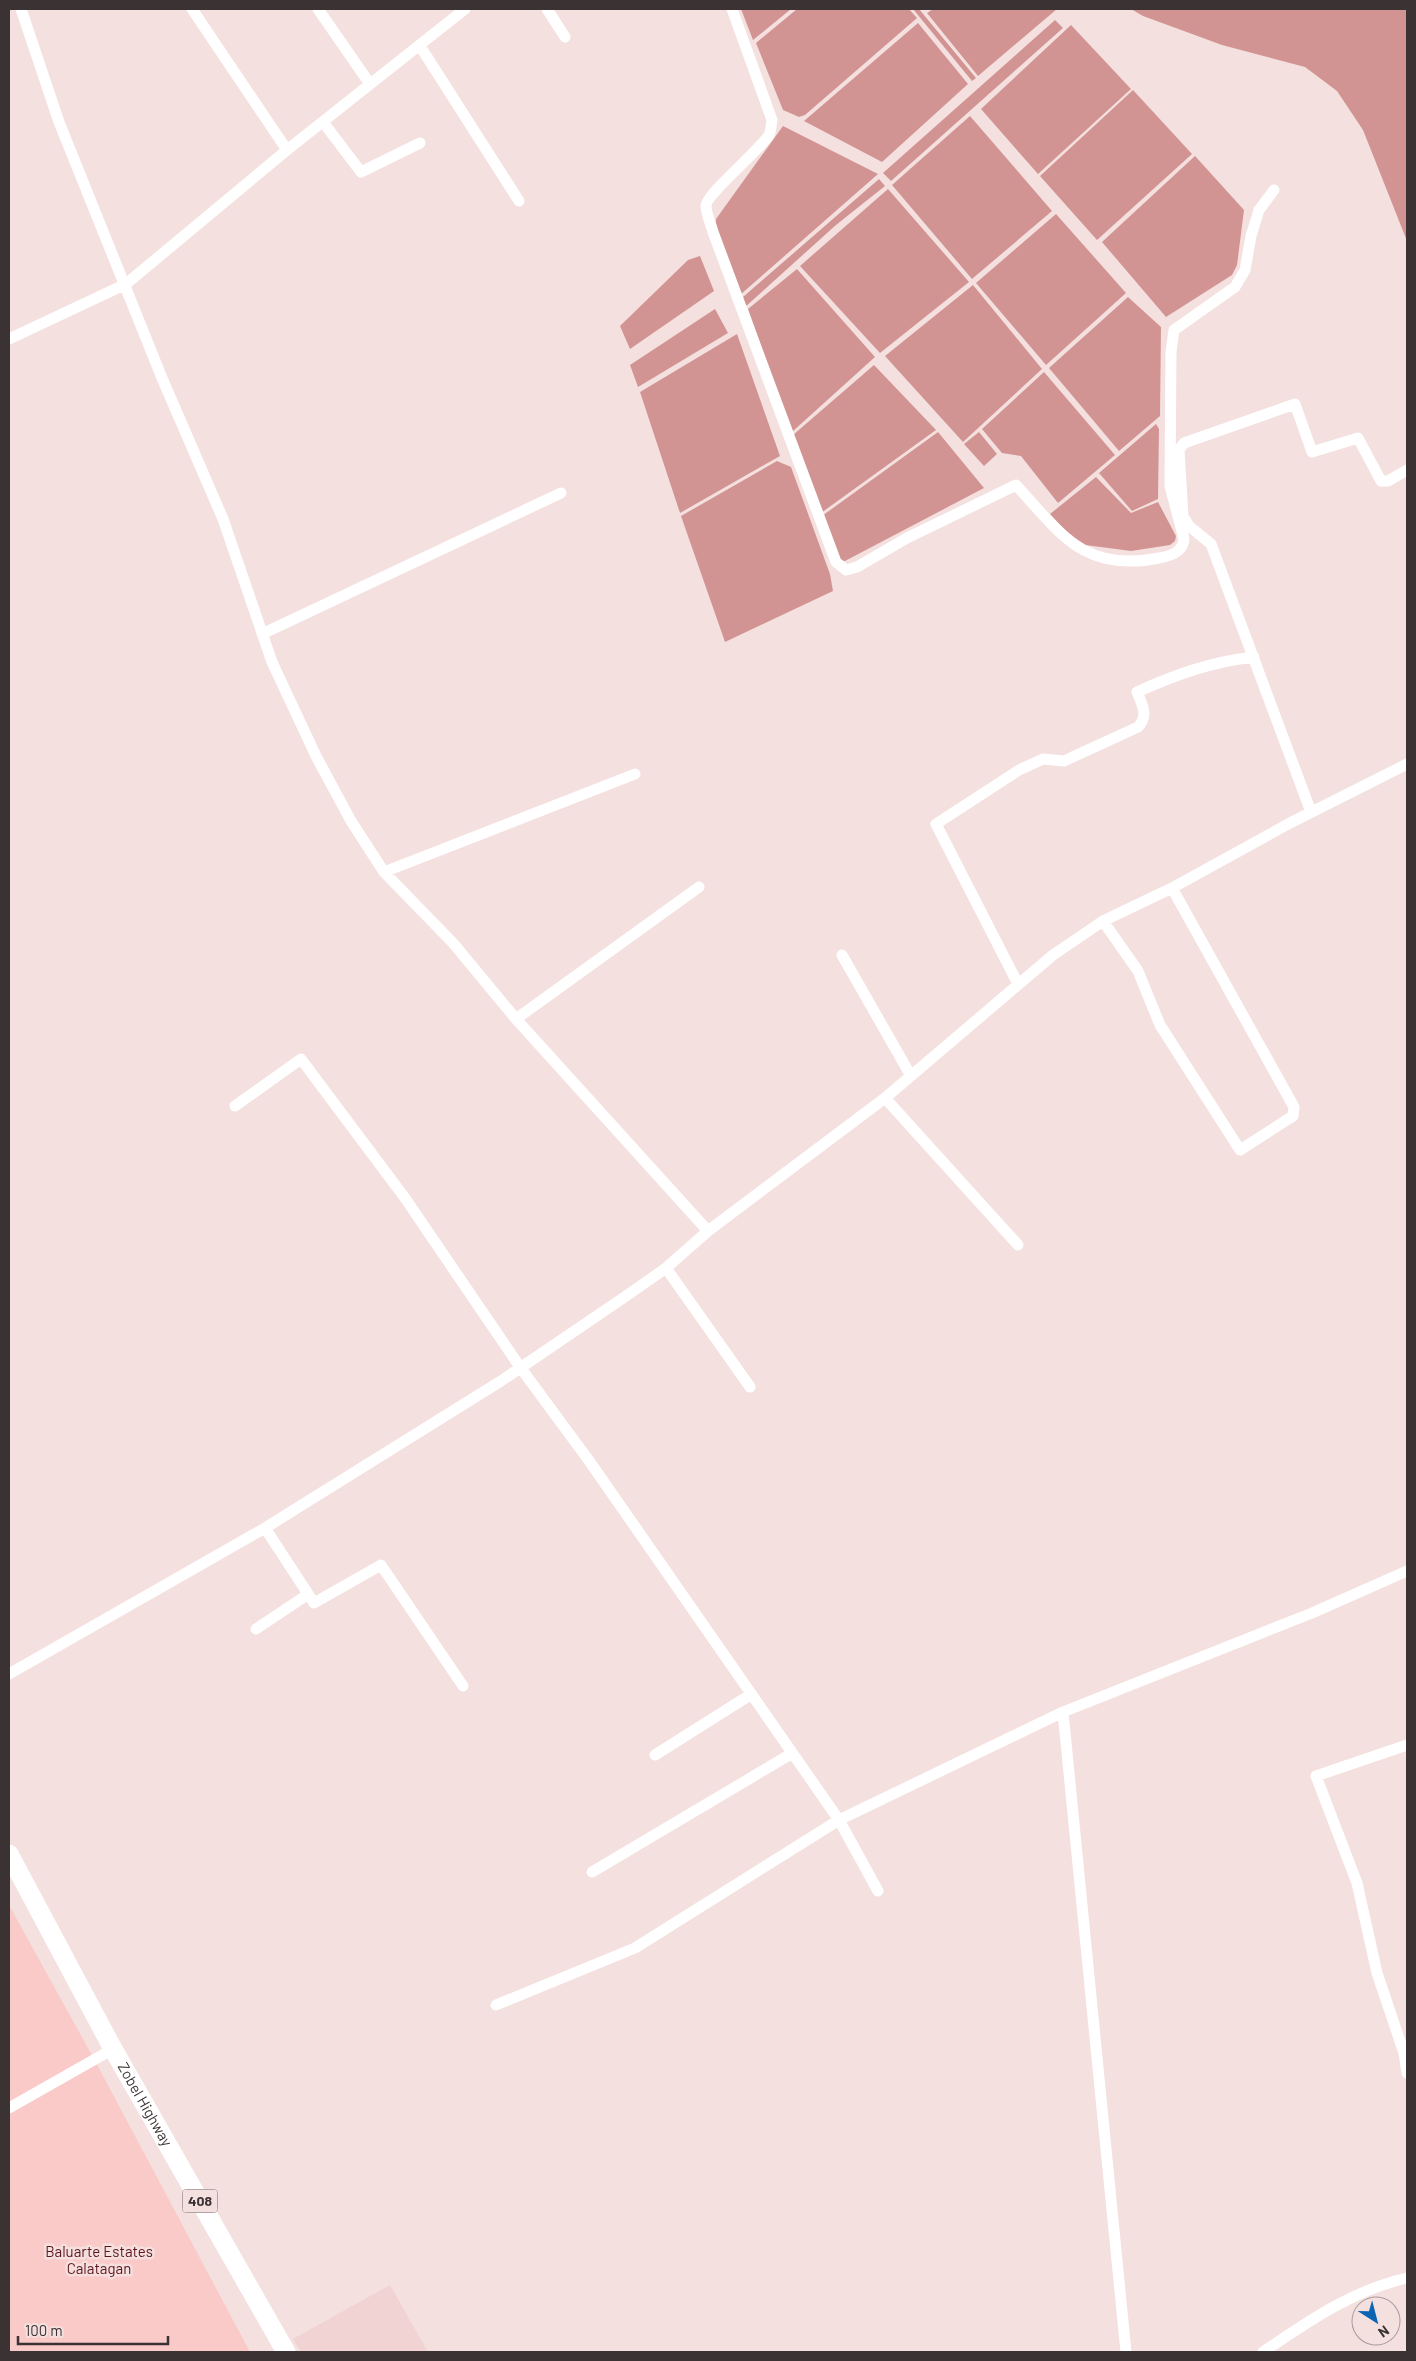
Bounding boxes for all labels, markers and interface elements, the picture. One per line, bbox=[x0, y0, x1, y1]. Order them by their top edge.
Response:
street label: Zobel Highway bbox=[115, 2059, 177, 2149]
road number: 408 bbox=[182, 2190, 218, 2212]
park label: Baluarte Estates Calatagan bbox=[45, 2242, 153, 2277]
north arrow bbox=[1351, 2296, 1401, 2346]
scale bar bbox=[18, 2314, 168, 2346]
text: 100 m bbox=[25, 2321, 63, 2339]
text: N bbox=[1375, 2322, 1393, 2342]

